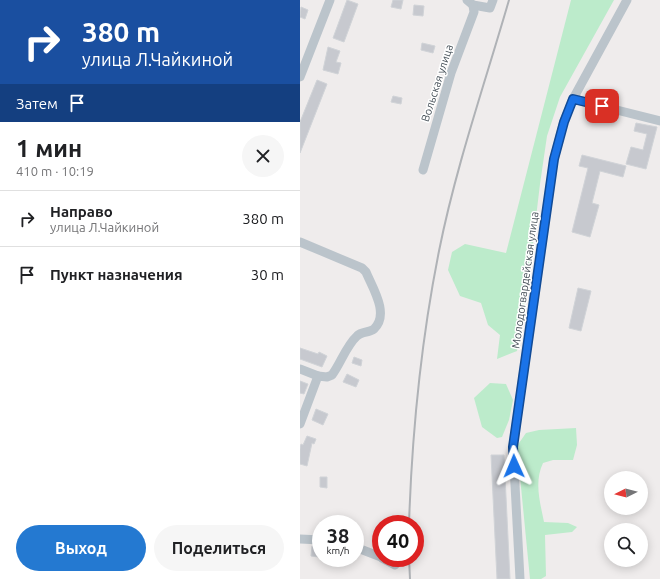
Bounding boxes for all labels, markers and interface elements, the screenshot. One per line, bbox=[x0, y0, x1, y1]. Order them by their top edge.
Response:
icon: right bbox=[16, 16, 68, 68]
text: 380 m bbox=[82, 16, 160, 47]
street label: Вольская улица bbox=[419, 43, 455, 123]
text: улица Л.Чайкиной bbox=[82, 49, 233, 69]
pin bbox=[585, 89, 619, 123]
icon: arrive bbox=[66, 92, 88, 114]
text: Затем bbox=[16, 95, 58, 112]
icon: arrive bbox=[591, 95, 613, 117]
text: 1 мин bbox=[16, 135, 82, 162]
button: close bbox=[242, 135, 284, 177]
text: 410 m · 10:19 bbox=[16, 164, 94, 178]
text: Направо bbox=[50, 203, 113, 220]
icon: right bbox=[16, 208, 38, 230]
text: 380 m bbox=[242, 210, 284, 227]
street label: Молодогвардейская улица bbox=[509, 211, 541, 349]
text: улица Л.Чайкиной bbox=[50, 220, 159, 234]
icon: arrive bbox=[16, 264, 38, 286]
text: Пункт назначения bbox=[50, 266, 183, 283]
text: 30 m bbox=[251, 266, 284, 283]
position arrow bbox=[493, 445, 535, 487]
north arrow bbox=[604, 471, 648, 515]
map controls bbox=[604, 471, 648, 567]
speed limit sign: 40 bbox=[372, 515, 424, 567]
button: search bbox=[604, 523, 648, 567]
text: 38 bbox=[327, 524, 349, 547]
button: Выход bbox=[16, 525, 146, 571]
button: Поделиться bbox=[154, 525, 284, 571]
text: km/h bbox=[326, 545, 350, 556]

